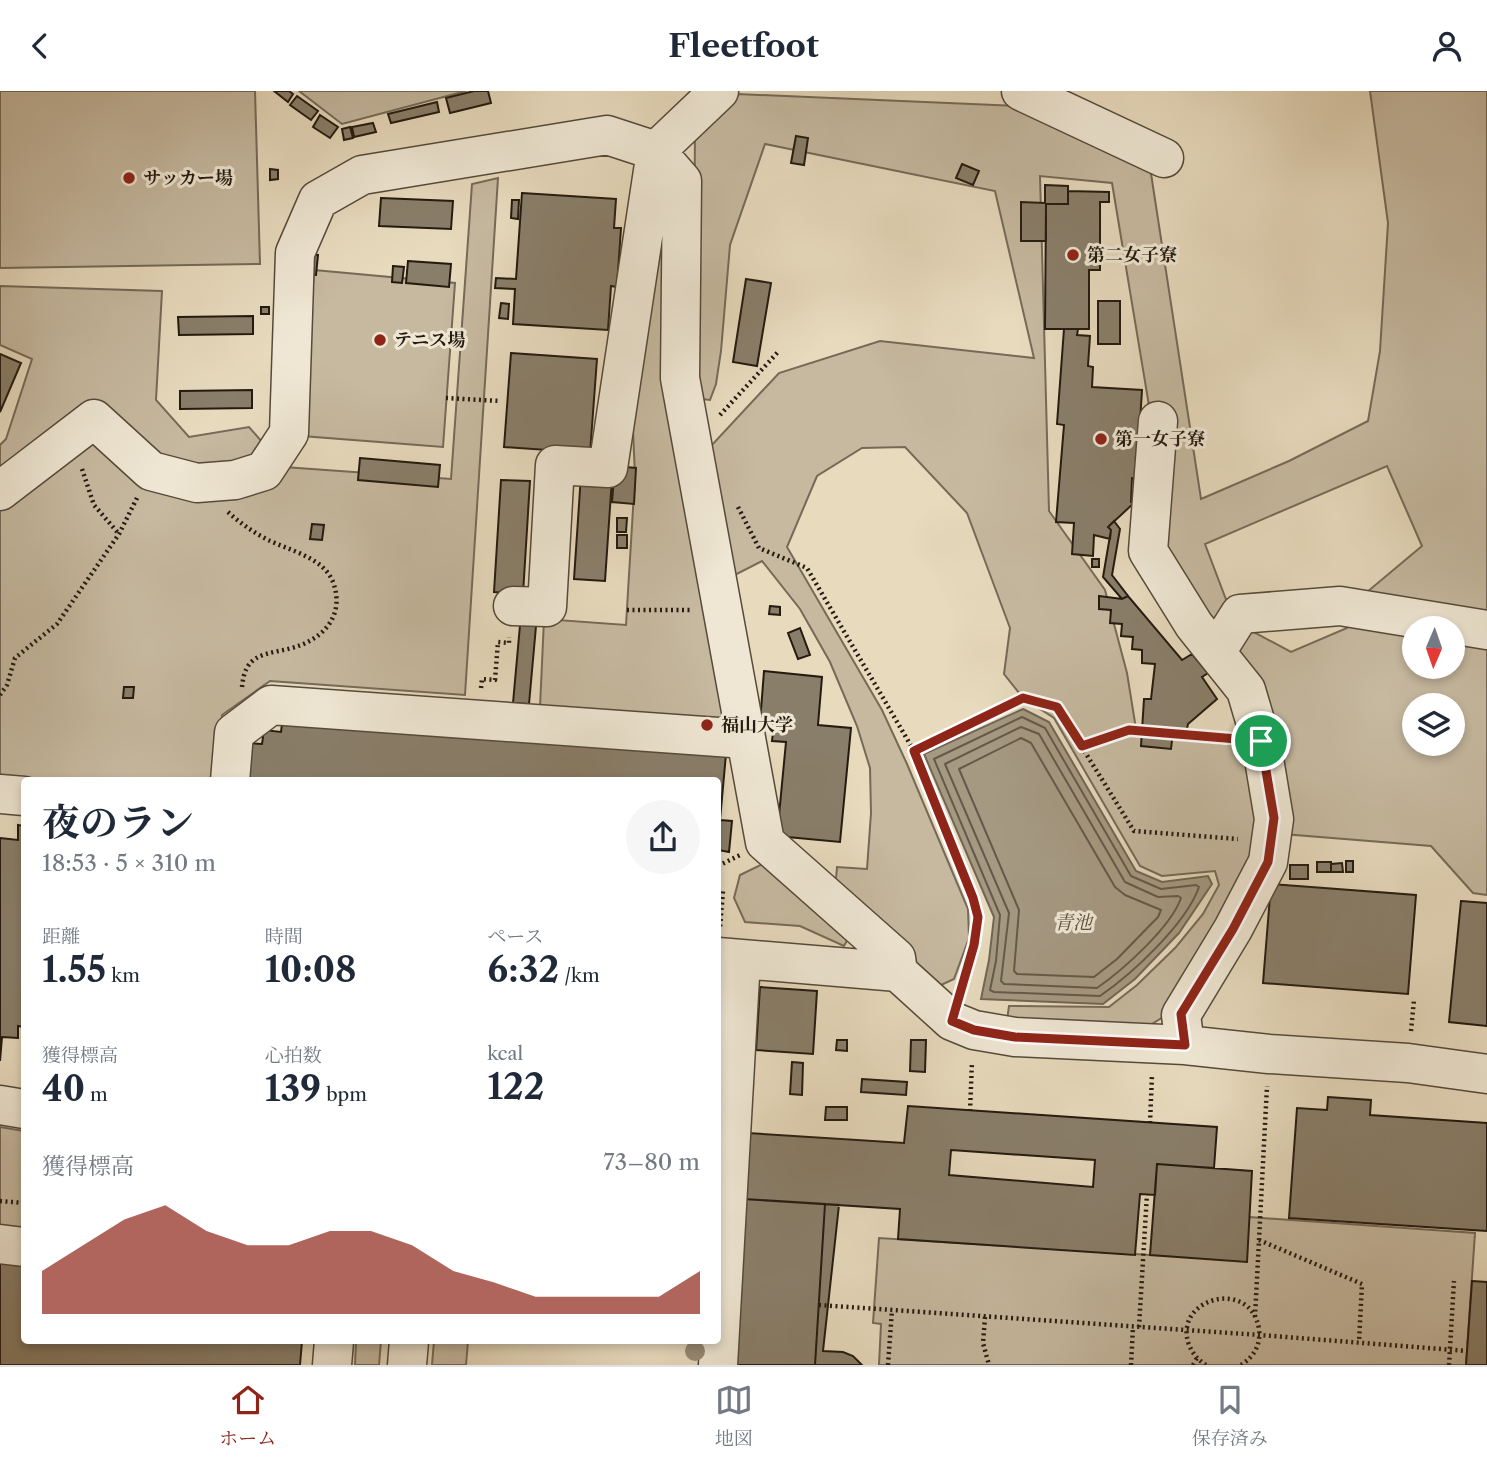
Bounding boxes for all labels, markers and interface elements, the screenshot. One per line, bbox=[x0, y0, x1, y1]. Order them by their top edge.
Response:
text: Fleetfoot bbox=[668, 26, 819, 65]
icon: back bbox=[21, 27, 59, 65]
icon: person bbox=[1428, 27, 1466, 65]
place label: サッカー場 bbox=[143, 167, 233, 189]
marker: サッカー場 bbox=[121, 170, 137, 186]
place label: 第二女子寮 bbox=[1087, 244, 1177, 266]
marker: 第二女子寮 bbox=[1065, 247, 1081, 263]
place label: テニス場 bbox=[394, 329, 465, 351]
marker: テニス場 bbox=[372, 332, 388, 348]
place label: 第一女子寮 bbox=[1115, 428, 1205, 450]
marker: 第一女子寮 bbox=[1093, 431, 1109, 447]
north arrow bbox=[1402, 616, 1465, 679]
map controls bbox=[1402, 616, 1465, 756]
button: layers bbox=[1402, 693, 1465, 756]
pin bbox=[1231, 711, 1291, 771]
place label: 福山大学 bbox=[721, 714, 793, 736]
marker: 福山大学 bbox=[699, 717, 715, 733]
icon: arrive bbox=[1242, 722, 1280, 760]
text: 夜のラン bbox=[42, 799, 194, 846]
button: share bbox=[626, 800, 700, 874]
text: 18:53 · 5 × 310 m bbox=[42, 849, 216, 877]
water label: 青池 bbox=[1054, 911, 1094, 934]
text: 距離 bbox=[42, 925, 80, 948]
text: 時間 bbox=[265, 925, 303, 948]
text: ペース bbox=[487, 925, 543, 948]
text: 1.55 bbox=[42, 948, 106, 991]
text: 10:08 bbox=[265, 948, 357, 991]
text: 6:32 bbox=[487, 948, 559, 991]
text: km bbox=[106, 964, 140, 987]
text: /km bbox=[559, 964, 600, 987]
text: kcal bbox=[487, 1042, 523, 1065]
text: 獲得標高 bbox=[42, 1044, 118, 1067]
text: 心拍数 bbox=[265, 1044, 322, 1067]
text: 122 bbox=[487, 1065, 544, 1108]
text: 40 bbox=[42, 1067, 85, 1110]
text: 139 bbox=[265, 1067, 321, 1110]
text: m bbox=[85, 1083, 108, 1106]
text: bpm bbox=[321, 1083, 367, 1106]
text: 73–80 m bbox=[603, 1148, 700, 1176]
text: 獲得標高 bbox=[42, 1152, 134, 1180]
tab: ホーム bbox=[219, 1381, 276, 1450]
tab: 地図 bbox=[715, 1381, 753, 1450]
tab: 保存済み bbox=[1192, 1381, 1268, 1450]

